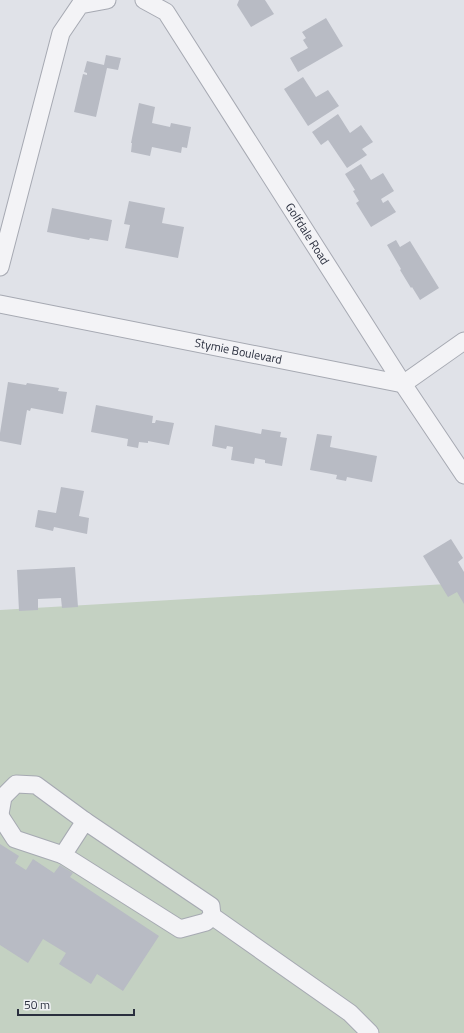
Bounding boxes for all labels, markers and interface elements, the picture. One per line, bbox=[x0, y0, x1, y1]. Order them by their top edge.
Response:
street label: Golfdale Road bbox=[281, 199, 335, 268]
street label: Stymie Boulevard bbox=[193, 333, 284, 369]
scale bar bbox=[18, 991, 134, 1017]
text: 50 m bbox=[24, 995, 50, 1014]

